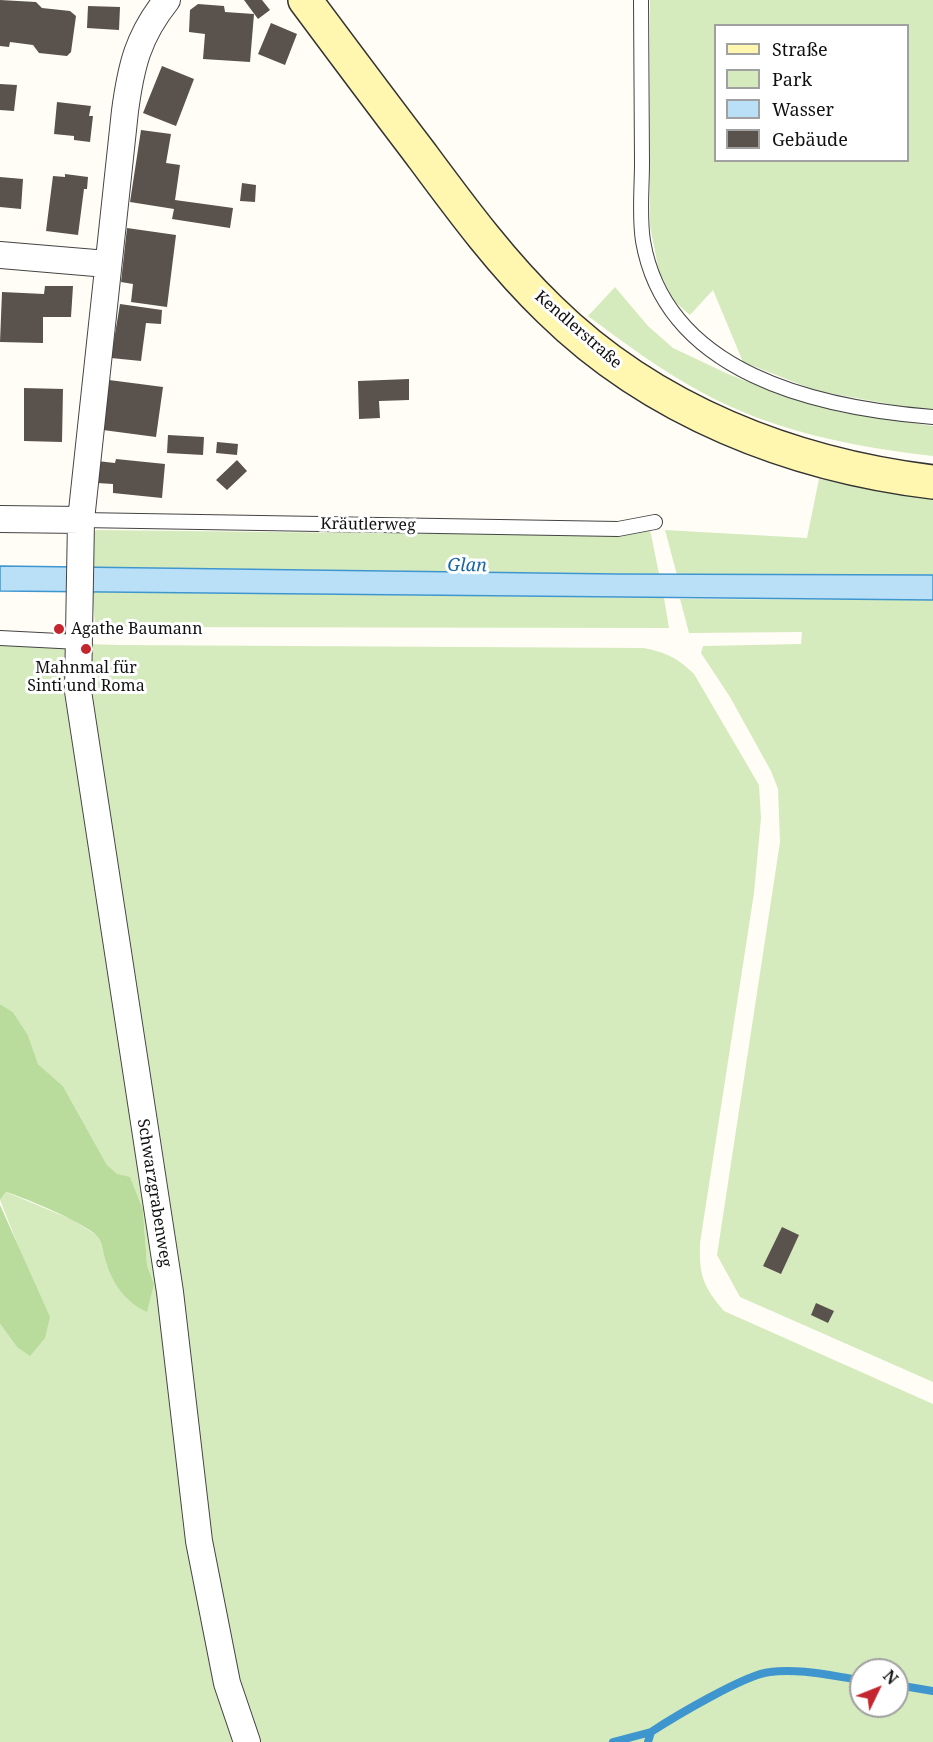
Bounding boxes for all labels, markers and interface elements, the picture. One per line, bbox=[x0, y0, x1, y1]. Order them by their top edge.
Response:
legend bbox=[714, 24, 909, 162]
text: Straße bbox=[772, 37, 828, 61]
text: Park bbox=[772, 67, 812, 91]
text: Wasser bbox=[772, 97, 834, 121]
text: Gebäude bbox=[772, 127, 848, 151]
street label: Kendlerstraße bbox=[531, 287, 625, 373]
street label: Kräutlerweg bbox=[320, 515, 416, 535]
water label: Glan bbox=[447, 555, 487, 577]
place label: Agathe Baumann bbox=[71, 619, 202, 639]
marker: Agathe Baumann bbox=[52, 622, 66, 636]
marker: Mahnmal für Sinti und Roma bbox=[79, 642, 93, 656]
place label: Mahnmal für Sinti und Roma bbox=[27, 658, 145, 696]
street label: Schwarzgrabenweg bbox=[133, 1118, 175, 1268]
north arrow bbox=[849, 1658, 909, 1718]
text: N bbox=[878, 1665, 903, 1689]

